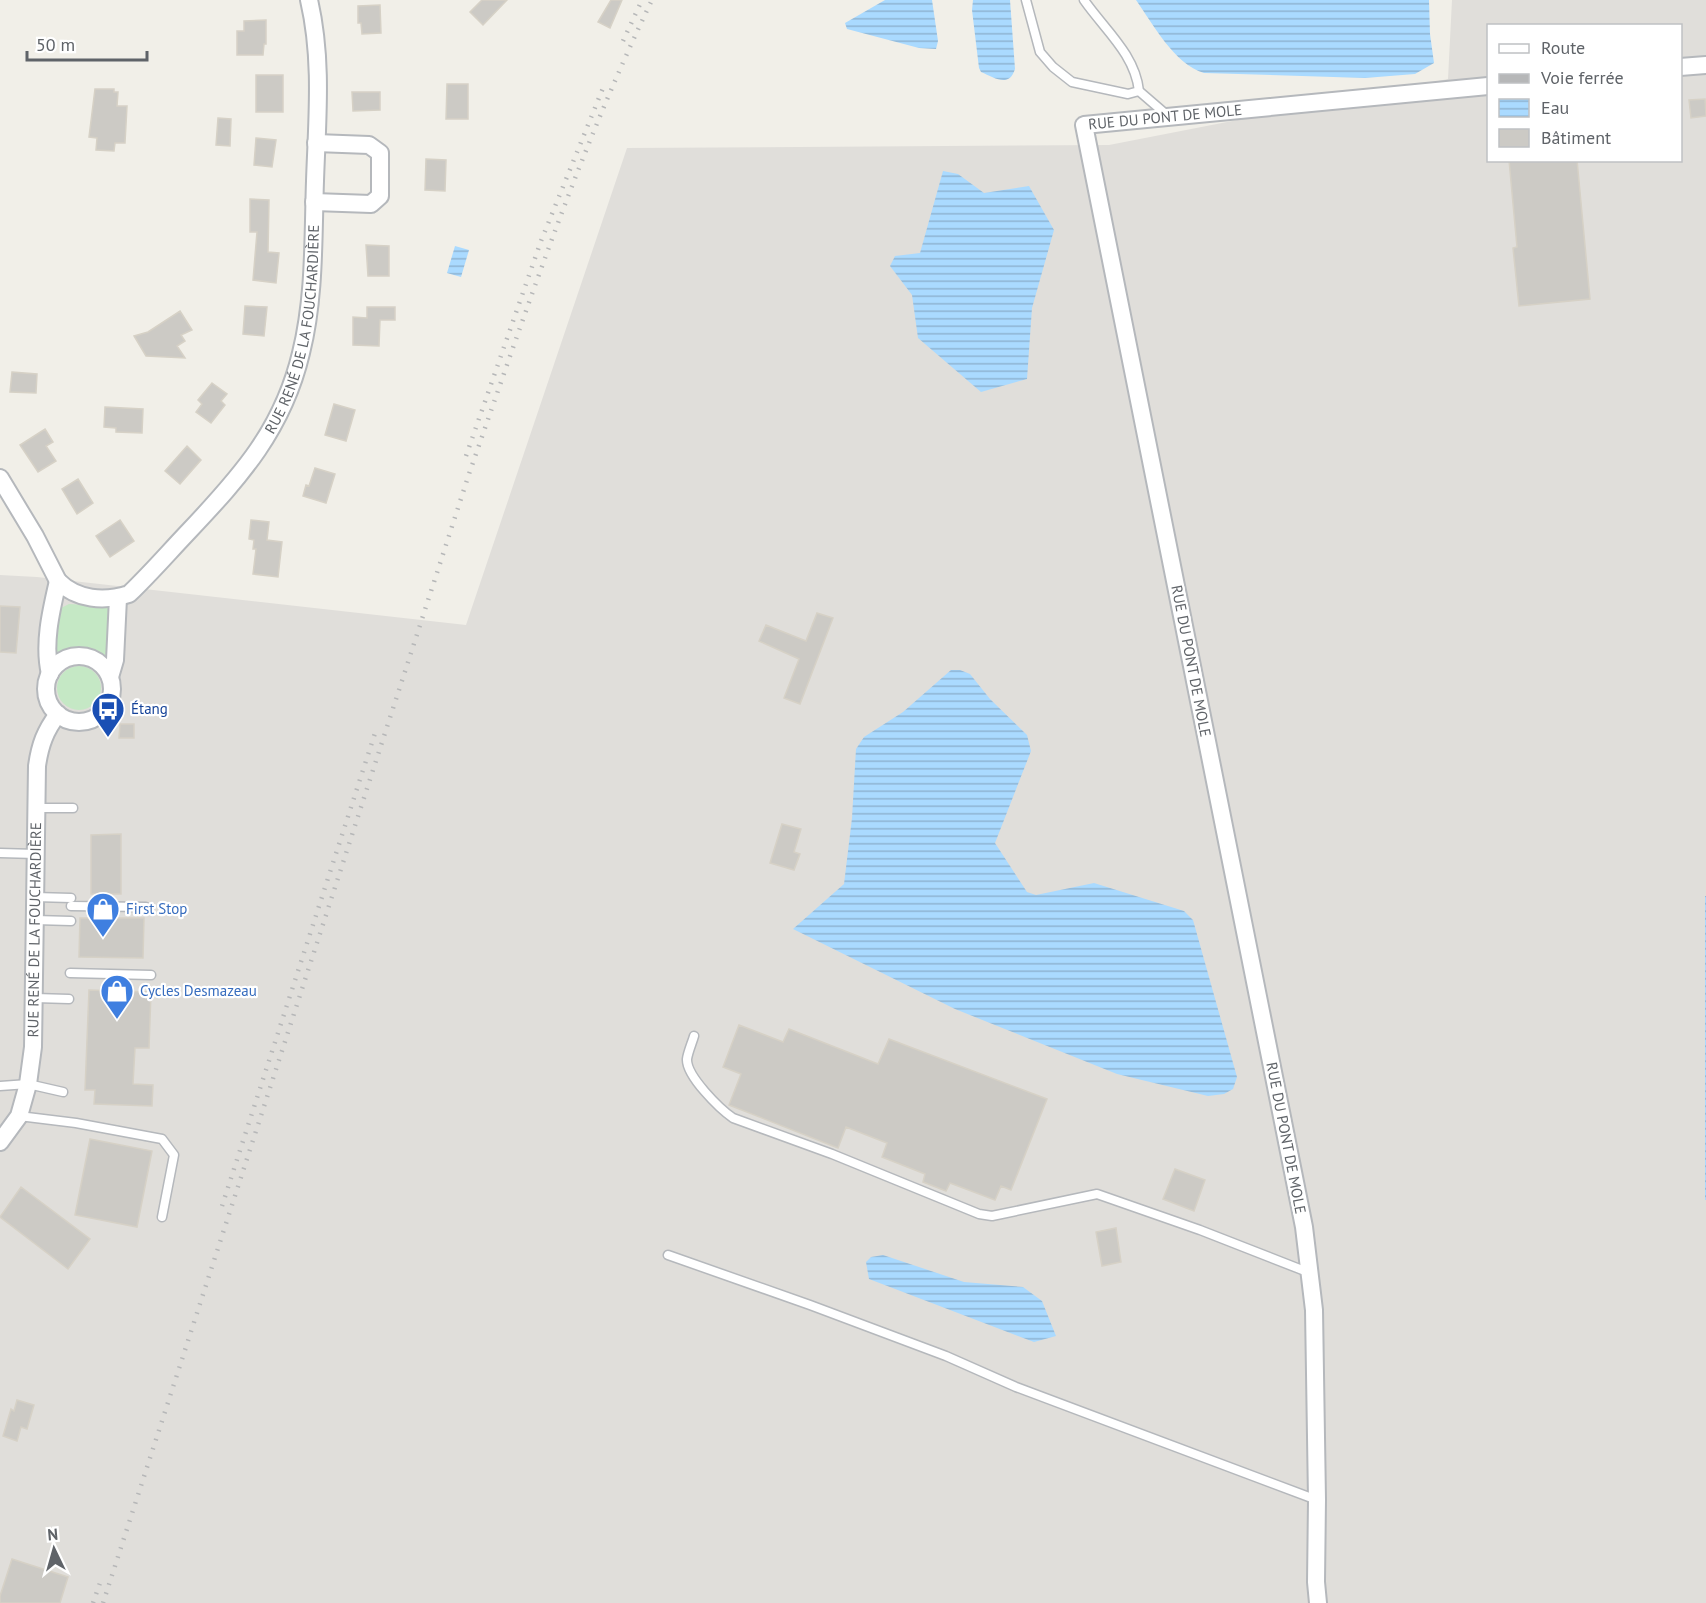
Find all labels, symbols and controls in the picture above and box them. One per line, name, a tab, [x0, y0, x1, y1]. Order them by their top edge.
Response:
scale bar	[27, 24, 147, 62]
legend	[1487, 24, 1682, 162]
text: 50 m	[36, 33, 75, 56]
text: Route	[1541, 36, 1585, 59]
text: Voie ferrée	[1540, 66, 1624, 89]
text: Eau	[1541, 96, 1569, 119]
street label: RUE DU PONT DE MOLE	[1087, 100, 1243, 134]
text: Bâtiment	[1541, 126, 1611, 149]
street label: RUE RENÉ DE LA FOUCHARDIÈRE	[260, 224, 323, 437]
street label: RUE DU PONT DE MOLE	[1167, 583, 1216, 738]
bus stop icon: Étang	[90, 691, 126, 738]
place label: Étang	[131, 699, 168, 718]
street label: RUE RENÉ DE LA FOUCHARDIÈRE	[23, 822, 45, 1038]
shop icon: First Stop	[85, 891, 121, 938]
place label: First Stop	[126, 899, 187, 918]
shop icon: Cycles Desmazeau	[99, 973, 135, 1020]
place label: Cycles Desmazeau	[140, 981, 257, 1000]
street label: RUE DU PONT DE MOLE	[1262, 1060, 1311, 1215]
north arrow	[24, 1519, 84, 1579]
text: N	[47, 1524, 59, 1544]

